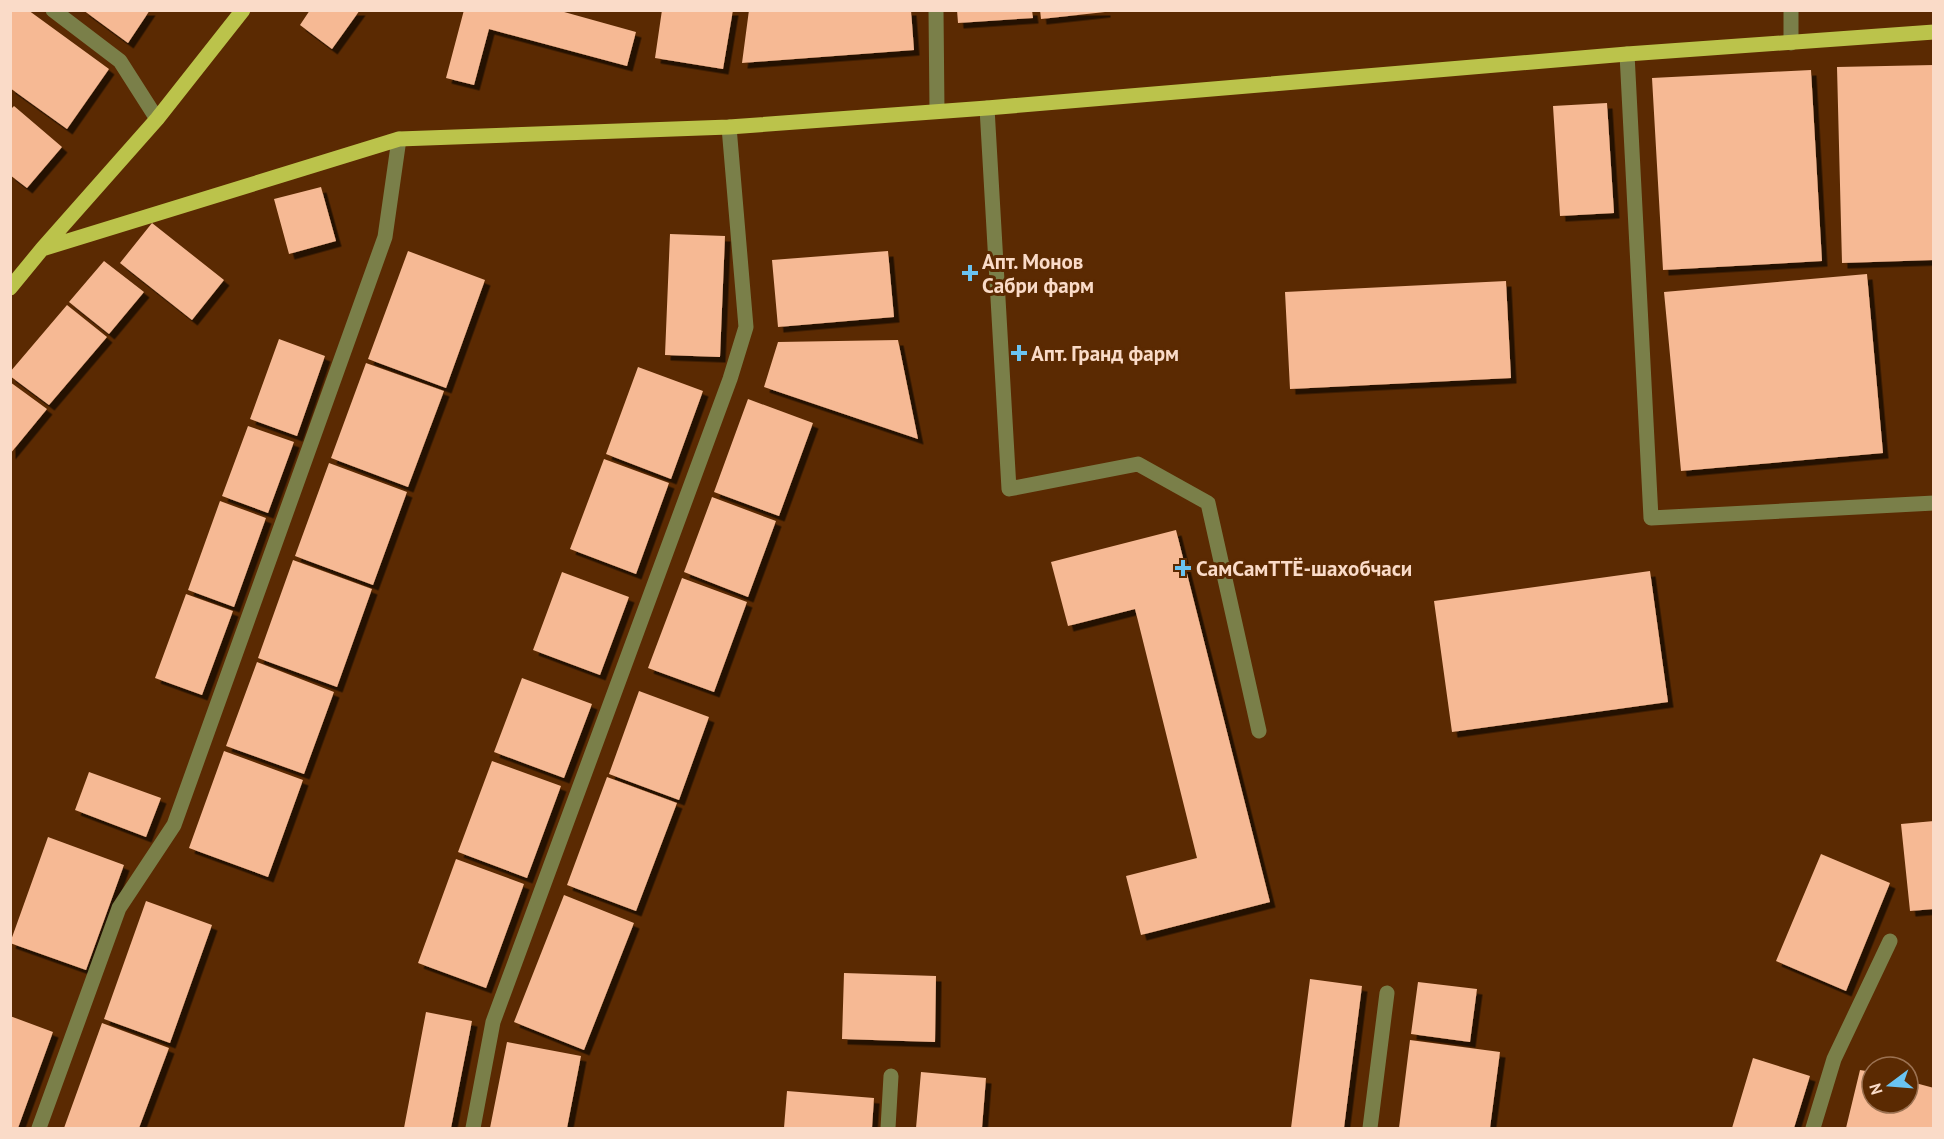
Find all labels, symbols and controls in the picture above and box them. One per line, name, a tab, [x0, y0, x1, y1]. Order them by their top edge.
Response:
place label: Апт. Монов Сабри фарм	[982, 248, 1094, 299]
marker: Апт. Монов Сабри фарм	[963, 266, 977, 280]
place label: Апт. Гранд фарм	[1031, 340, 1179, 367]
marker: Апт. Гранд фарм	[1012, 346, 1026, 360]
place label: СамСамТТЁ-шахобчаси	[1196, 555, 1412, 582]
marker: СамСамТТЁ-шахобчаси	[1174, 559, 1192, 577]
north arrow	[1860, 1055, 1920, 1115]
text: N	[1865, 1081, 1887, 1097]

